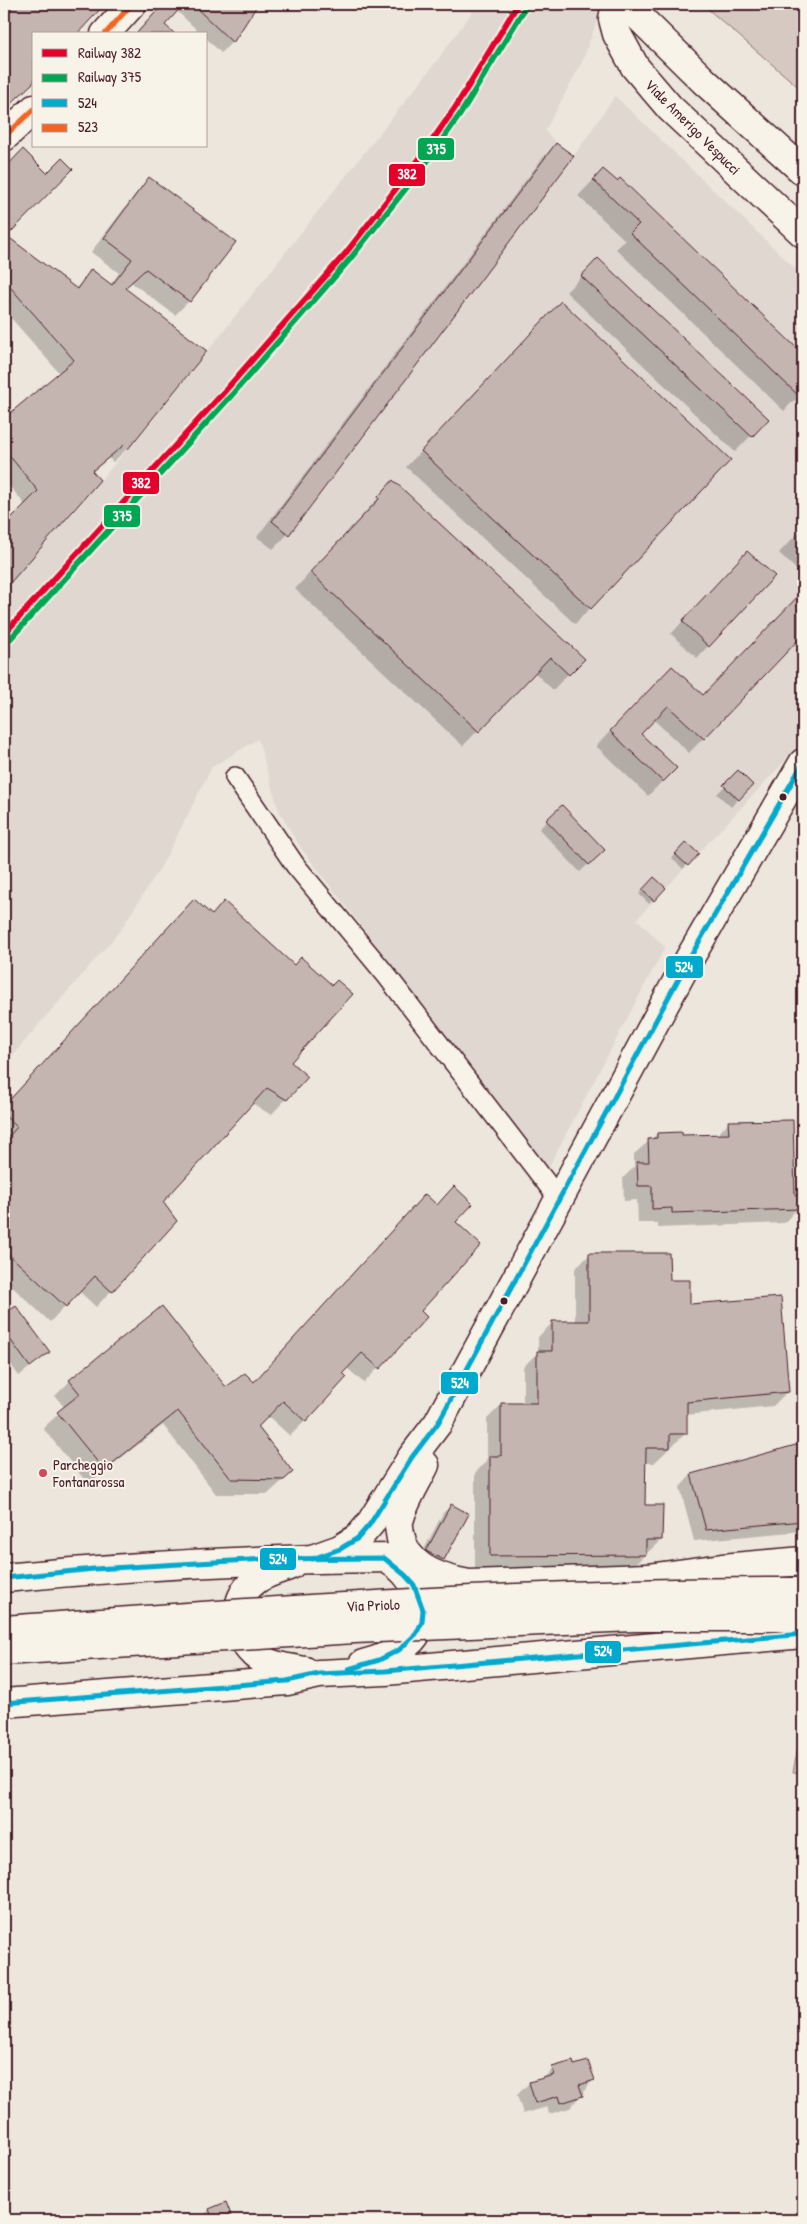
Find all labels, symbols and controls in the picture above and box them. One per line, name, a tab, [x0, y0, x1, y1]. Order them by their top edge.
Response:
legend	[32, 32, 208, 148]
text: Railway 382	[78, 42, 141, 63]
text: Railway 375	[78, 66, 142, 87]
street label: Viale Amerigo Vespucci	[641, 75, 745, 179]
text: 524	[78, 92, 97, 113]
text: 523	[78, 116, 98, 137]
line badge: 375	[417, 137, 455, 161]
text: 375	[426, 139, 446, 158]
line badge: 382	[388, 163, 426, 187]
text: 382	[398, 164, 417, 183]
line badge: 382	[122, 471, 160, 495]
text: 382	[132, 473, 151, 492]
line badge: 375	[103, 504, 141, 528]
text: 375	[112, 506, 132, 525]
unlabelled marker	[778, 792, 788, 802]
line badge: 524	[665, 955, 704, 979]
text: 524	[675, 957, 694, 976]
unlabelled marker	[499, 1296, 509, 1306]
line badge: 524	[440, 1371, 479, 1395]
text: 524	[451, 1373, 470, 1392]
place label: Parcheggio Fontanarossa	[52, 1454, 125, 1492]
marker: Parcheggio Fontanarossa	[37, 1467, 49, 1479]
line badge: 524	[259, 1547, 297, 1571]
text: 524	[269, 1549, 288, 1568]
street label: Via Priolo	[346, 1594, 400, 1616]
line badge: 524	[584, 1640, 622, 1664]
text: 524	[594, 1641, 613, 1660]

